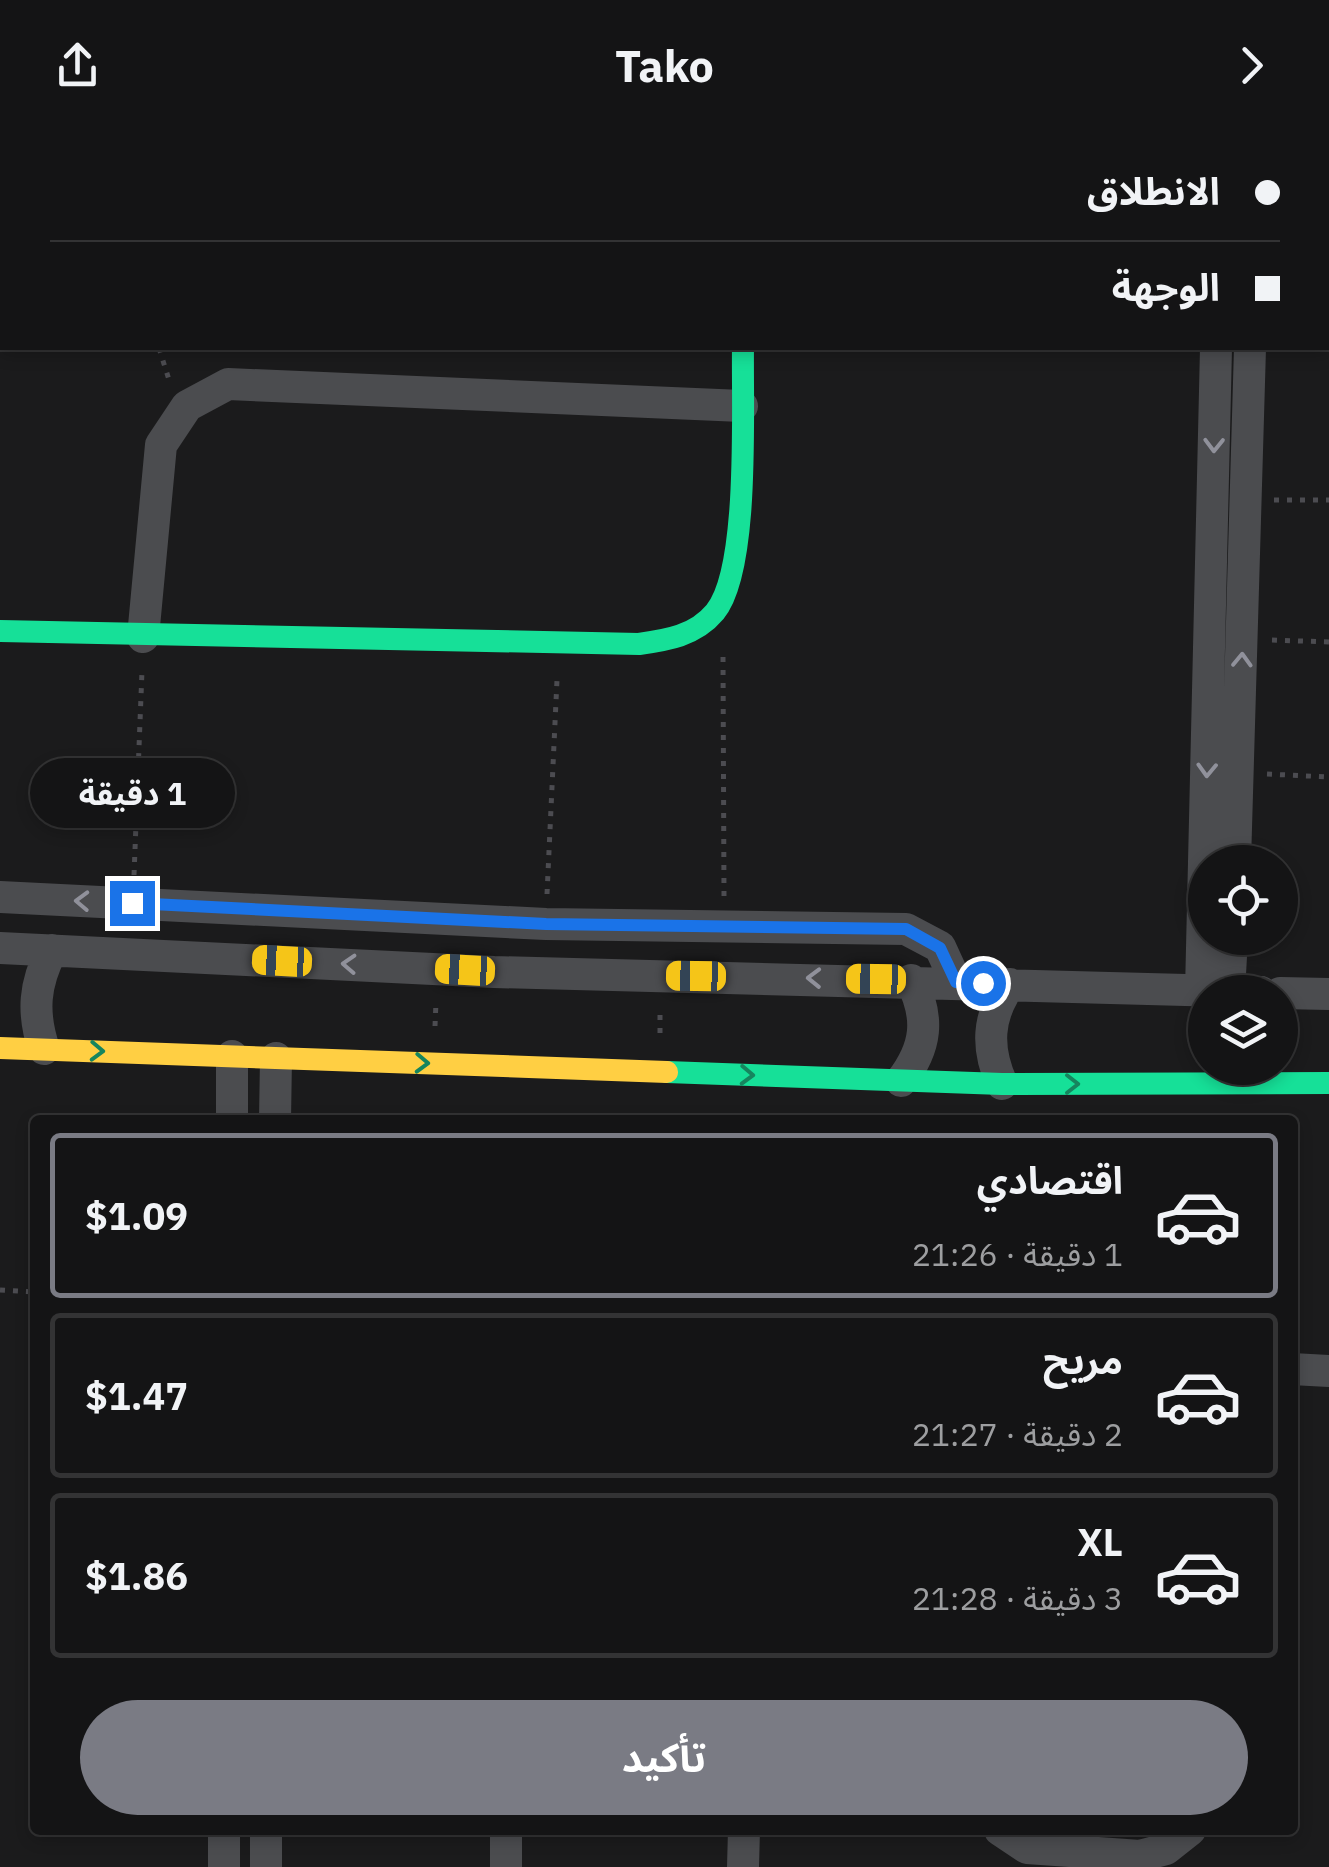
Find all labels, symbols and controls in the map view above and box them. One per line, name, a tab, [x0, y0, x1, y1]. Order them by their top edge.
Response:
text: Tako	[615, 36, 714, 94]
icon: share	[50, 38, 105, 93]
icon: forward	[1224, 38, 1279, 93]
text: الانطلاق	[1087, 166, 1220, 215]
text: الوجهة	[1112, 262, 1220, 311]
one-way arrow	[1203, 438, 1225, 453]
one-way arrow	[1231, 652, 1252, 668]
callout: 1 دقيقة	[29, 758, 234, 828]
one-way arrow	[1196, 762, 1217, 778]
text: 1 دقيقة	[79, 772, 186, 814]
map controls	[1188, 845, 1298, 1085]
button: locate	[1188, 845, 1298, 955]
route end	[110, 881, 155, 926]
one-way arrow	[73, 890, 89, 911]
car	[251, 944, 313, 978]
car	[434, 953, 496, 987]
one-way arrow	[340, 954, 356, 975]
car	[666, 960, 726, 992]
route start	[961, 961, 1006, 1006]
car	[846, 963, 906, 995]
one-way arrow	[805, 968, 821, 989]
button: layers	[1188, 975, 1298, 1085]
one-way arrow	[90, 1041, 106, 1062]
one-way arrow	[415, 1052, 431, 1073]
one-way arrow	[739, 1064, 755, 1085]
one-way arrow	[1064, 1073, 1080, 1095]
text: اقتصادي	[977, 1155, 1123, 1204]
icon: car	[1153, 1171, 1243, 1261]
text: $1.09	[85, 1191, 188, 1240]
text: 1 دقيقة · 21:26	[912, 1233, 1123, 1275]
text: مريح	[1043, 1335, 1123, 1384]
icon: car	[1153, 1351, 1243, 1441]
text: $1.47	[85, 1371, 188, 1420]
text: 2 دقيقة · 21:27	[912, 1413, 1123, 1455]
text: XL	[1077, 1517, 1123, 1566]
icon: car	[1153, 1531, 1243, 1621]
text: $1.86	[85, 1551, 188, 1600]
text: 3 دقيقة · 21:28	[912, 1577, 1123, 1619]
button: تأكيد	[80, 1700, 1248, 1815]

